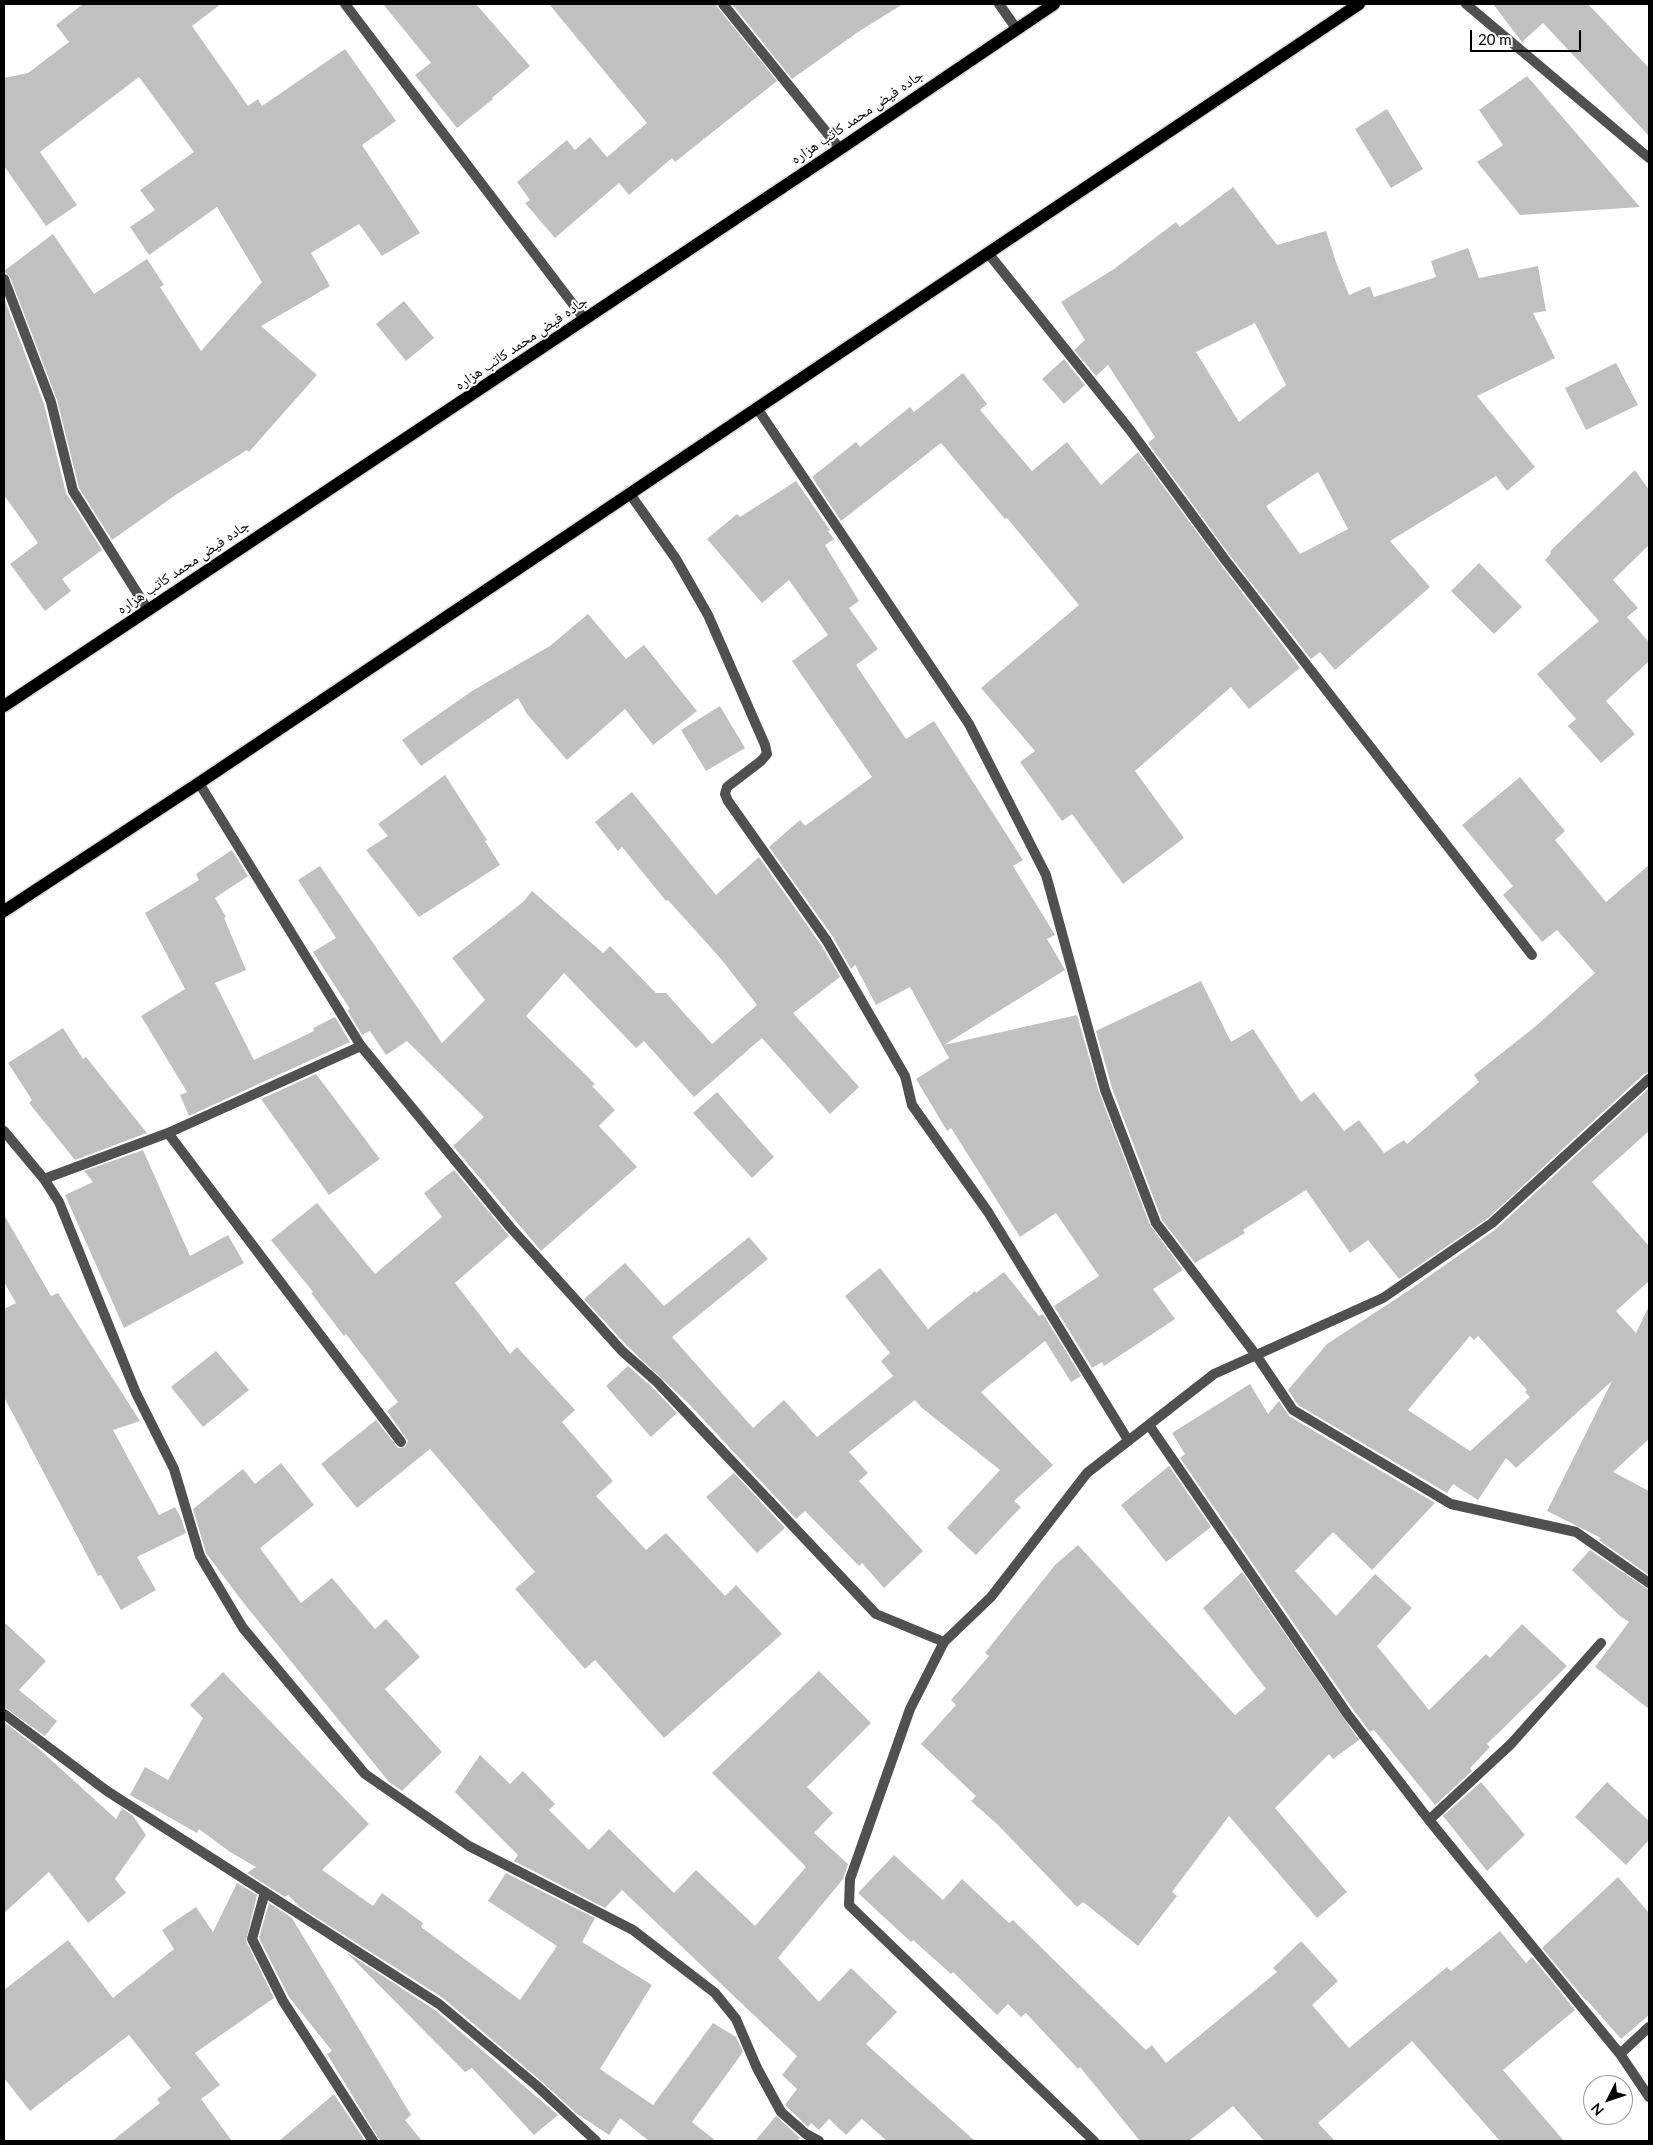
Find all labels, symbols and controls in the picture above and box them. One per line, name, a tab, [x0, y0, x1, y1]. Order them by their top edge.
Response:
scale bar	[1473, 20, 1584, 52]
text: 20 m	[1478, 30, 1512, 48]
street label: جاده فیض محمد کاتب هزاره	[787, 66, 927, 168]
street label: جاده فیض محمد کاتب هزاره	[451, 292, 591, 394]
street label: جاده فیض محمد کاتب هزاره	[113, 516, 253, 618]
north arrow	[1583, 2075, 1633, 2125]
text: N	[1587, 2100, 1607, 2119]

